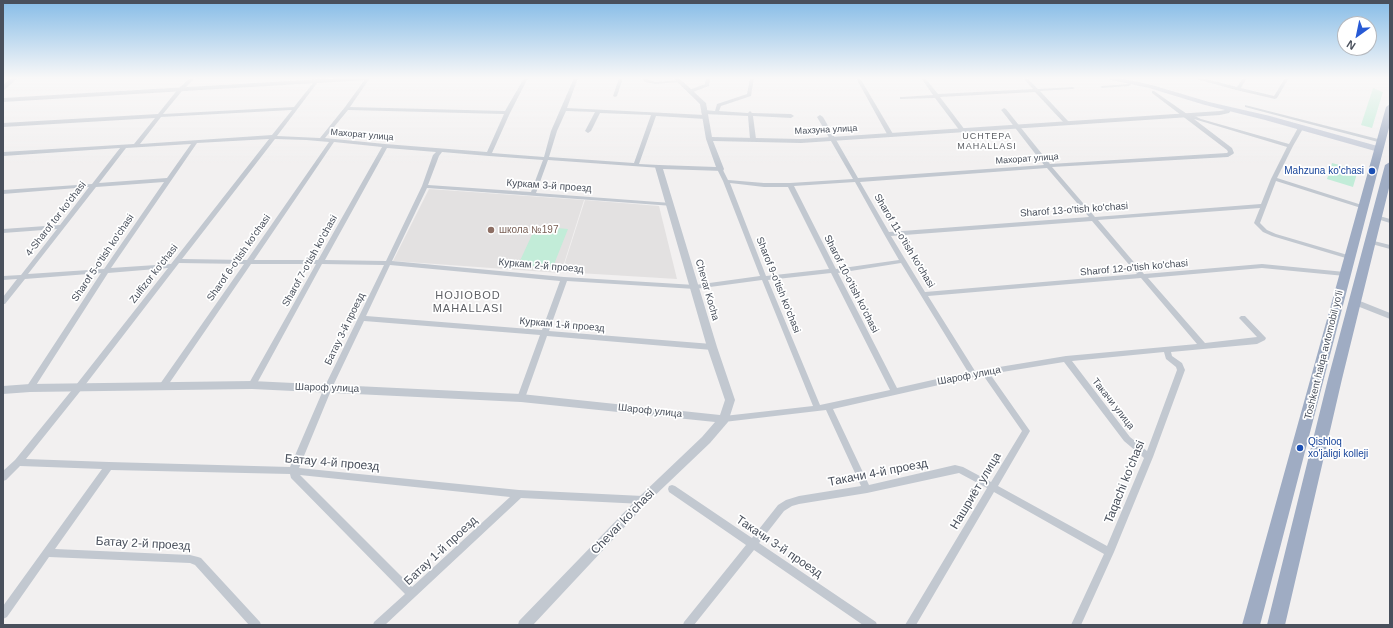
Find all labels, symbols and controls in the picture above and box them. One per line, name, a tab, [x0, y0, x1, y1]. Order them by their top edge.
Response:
north arrow	[1337, 16, 1377, 56]
text: N	[1344, 38, 1358, 52]
street label: Махзуна улица	[794, 123, 858, 137]
street label: Махорат улица	[330, 127, 394, 143]
district label: UCHTEPA MAHALLASI	[957, 132, 1017, 153]
street label: Махорат улица	[995, 151, 1059, 167]
place label: Mahzuna ko'chasi	[1284, 165, 1364, 177]
marker: Mahzuna ko'chasi	[1367, 166, 1377, 176]
street label: Куркам 3-й проезд	[506, 177, 592, 195]
street label: 4-Sharof tor ko'chasi	[23, 179, 89, 259]
street label: Sharof 11-o'tish ko'chasi	[871, 192, 937, 290]
street label: Sharof 13-o'tish ko'chasi	[1020, 200, 1128, 220]
street label: Sharof 5-o'tish ko'chasi	[69, 212, 137, 304]
street label: Sharof 6-o'tish ko'chasi	[205, 212, 273, 304]
street label: Sharof 7-o'tish ko'chasi	[280, 213, 340, 309]
place label: школа №197	[499, 224, 558, 236]
marker: школа №197	[486, 225, 496, 235]
street label: Sharof 10-o'tish ko'chasi	[821, 233, 881, 335]
street label: Sharof 9-o'tish ko'chasi	[753, 235, 803, 335]
street label: Zulfizor ko'chasi	[127, 242, 181, 306]
street label: Куркам 2-й проезд	[498, 256, 584, 276]
street label: Sharof 12-o'tish ko'chasi	[1080, 257, 1188, 279]
street label: Chevar Kocha	[692, 258, 722, 322]
district label: HOJIOBOD MAHALLASI	[433, 289, 503, 315]
street label: Toshkent halqa avtomobil yo'li	[1302, 289, 1346, 421]
street label: Батау 3-й проезд	[322, 291, 368, 367]
street label: Куркам 1-й проезд	[519, 315, 605, 335]
street label: Шароф улица	[936, 364, 1002, 388]
street label: Такачи улица	[1089, 376, 1137, 432]
street label: Шароф улица	[295, 381, 359, 395]
street label: Шароф улица	[617, 402, 683, 420]
place label: Qishloq xo'jaligi kolleji	[1308, 436, 1368, 460]
street label: Taqachi koʻchasi	[1102, 438, 1148, 526]
marker: Qishloq xo'jaligi kolleji	[1295, 443, 1305, 453]
street label: Нашриёт улица	[947, 450, 1005, 532]
street label: Батау 4-й проезд	[284, 452, 380, 474]
street label: Такачи 4-й проезд	[827, 456, 929, 490]
street label: Chevar ko'chasi	[588, 486, 658, 558]
street label: Батау 1-й проезд	[401, 513, 481, 589]
street label: Такачи 3-й проезд	[733, 513, 825, 581]
street label: Батау 2-й проезд	[95, 534, 191, 554]

